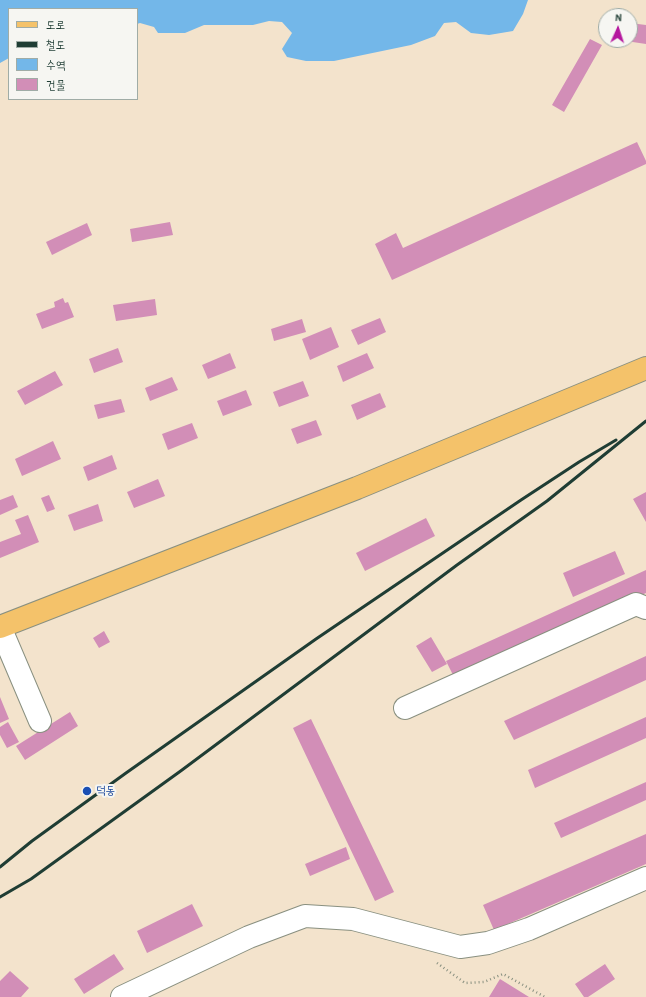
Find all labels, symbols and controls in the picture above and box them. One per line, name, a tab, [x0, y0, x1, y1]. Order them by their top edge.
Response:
legend	[8, 8, 138, 100]
north arrow	[598, 8, 638, 48]
text: N	[615, 10, 622, 24]
text: 도로	[46, 16, 65, 33]
text: 철도	[46, 36, 65, 53]
text: 수역	[46, 56, 65, 73]
text: 건물	[46, 76, 65, 93]
place label: 덕동	[96, 784, 115, 798]
marker: 덕동	[81, 785, 93, 797]

